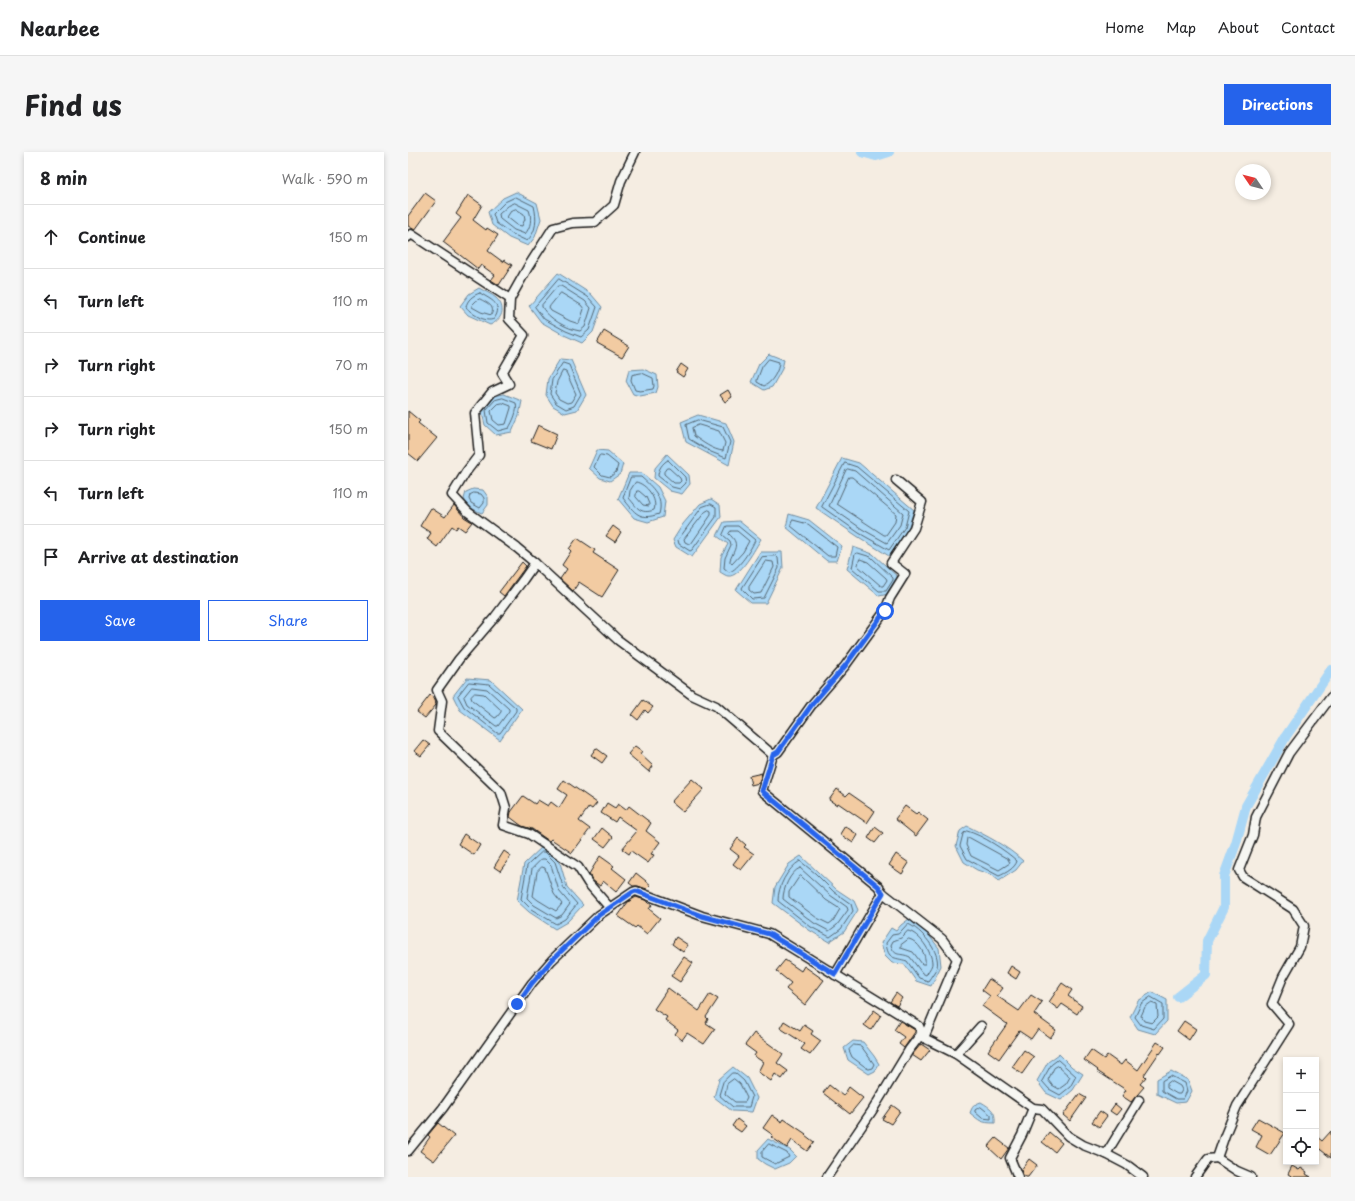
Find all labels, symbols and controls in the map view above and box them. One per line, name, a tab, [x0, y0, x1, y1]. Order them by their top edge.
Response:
text: Nearbee	[20, 14, 100, 42]
text: Home	[1105, 17, 1144, 38]
text: Map	[1166, 17, 1196, 38]
text: About	[1218, 17, 1259, 38]
text: Contact	[1281, 17, 1335, 38]
text: Find us	[24, 83, 122, 126]
button: Directions	[1224, 84, 1331, 125]
north arrow	[1235, 164, 1271, 200]
text: 8 min	[40, 165, 88, 191]
text: Walk · 590 m	[282, 169, 368, 188]
text: Continue	[78, 225, 146, 248]
icon: ahead	[40, 226, 62, 248]
text: 150 m	[329, 227, 368, 246]
text: Turn left	[78, 289, 144, 312]
icon: left	[40, 290, 62, 312]
text: 110 m	[333, 291, 368, 310]
text: Turn right	[78, 353, 155, 376]
icon: right	[40, 354, 62, 376]
text: 70 m	[335, 355, 368, 374]
text: Turn right	[78, 417, 155, 440]
icon: right	[40, 418, 62, 440]
text: 150 m	[329, 419, 368, 438]
text: Turn left	[78, 481, 144, 504]
icon: left	[40, 482, 62, 504]
text: 110 m	[333, 483, 368, 502]
text: Arrive at destination	[78, 545, 239, 568]
icon: arrive	[40, 546, 62, 568]
button: Save	[40, 600, 200, 641]
button: Share	[208, 600, 368, 641]
route start	[876, 602, 894, 620]
route end	[508, 995, 526, 1013]
map controls	[1283, 1057, 1319, 1165]
button: +	[1283, 1057, 1319, 1093]
button: −	[1283, 1093, 1319, 1129]
button: locate	[1283, 1129, 1319, 1165]

